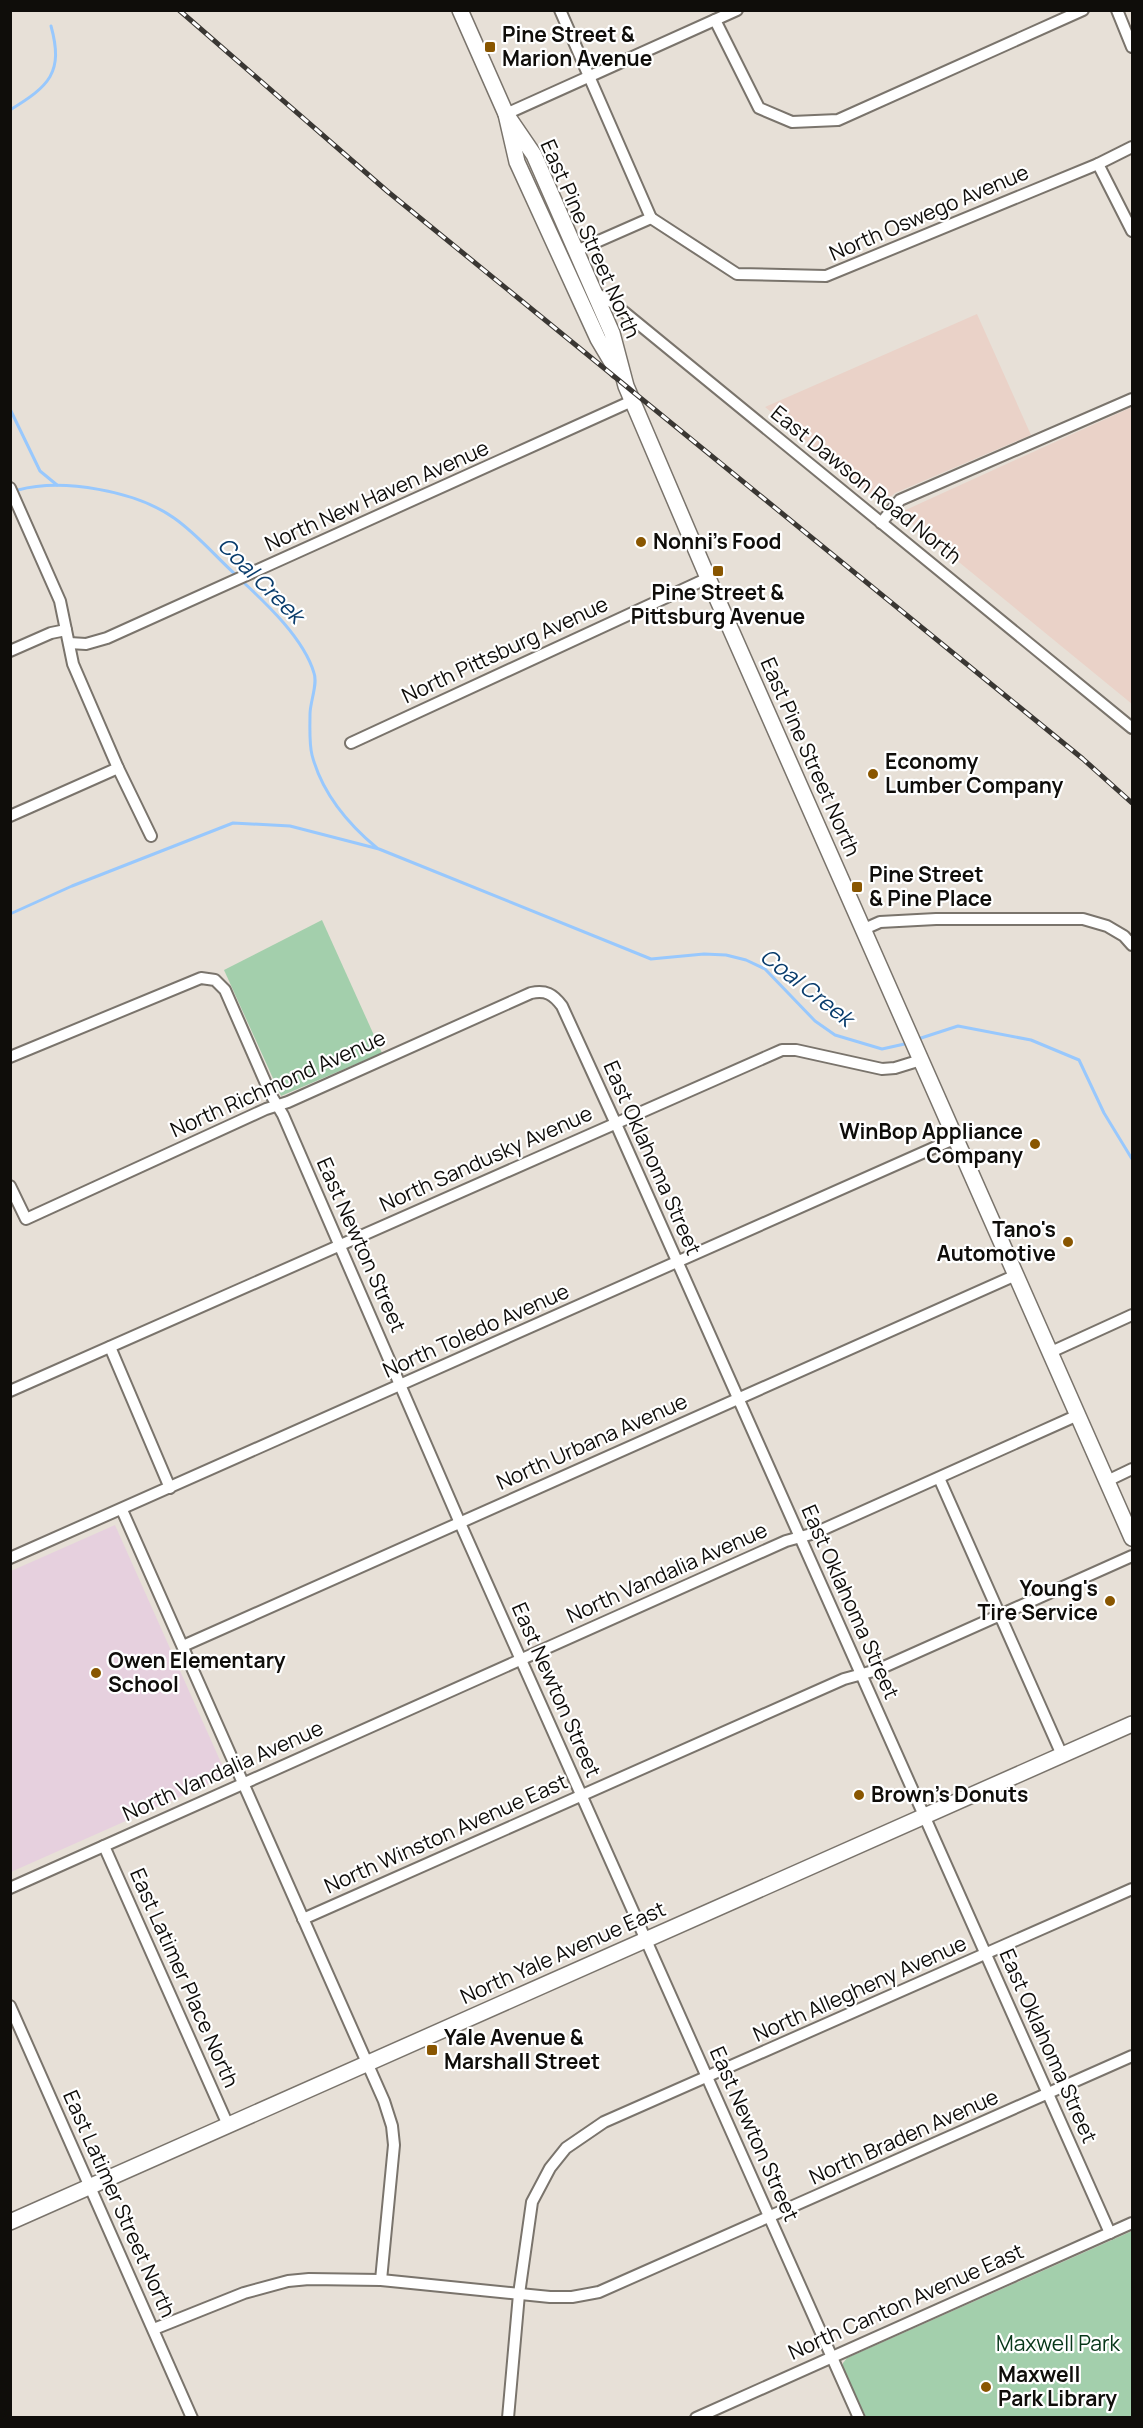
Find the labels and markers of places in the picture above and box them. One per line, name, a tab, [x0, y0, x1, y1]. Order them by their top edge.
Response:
place label: Pine Street & Marion Avenue	[502, 20, 652, 72]
marker: Pine Street & Marion Avenue	[483, 40, 497, 54]
place label: Nonni's Food	[653, 527, 782, 555]
marker: Nonni's Food	[634, 535, 648, 549]
marker: Pine Street & Pittsburg Avenue	[711, 564, 725, 578]
place label: Pine Street & Pittsburg Avenue	[631, 578, 805, 630]
place label: Economy Lumber Company	[885, 747, 1063, 799]
marker: Economy Lumber Company	[866, 767, 880, 781]
place label: Pine Street & Pine Place	[869, 860, 992, 912]
marker: Pine Street & Pine Place	[850, 880, 864, 894]
place label: WinBop Appliance Company	[839, 1117, 1023, 1169]
marker: WinBop Appliance Company	[1028, 1137, 1042, 1151]
place label: Tano's Automotive	[937, 1215, 1056, 1267]
marker: Tano's Automotive	[1061, 1235, 1075, 1249]
place label: Young's Tire Service	[978, 1574, 1098, 1626]
marker: Young's Tire Service	[1103, 1594, 1117, 1608]
place label: Owen Elementary School	[108, 1646, 286, 1698]
marker: Owen Elementary School	[89, 1666, 103, 1680]
place label: Brown's Donuts	[871, 1780, 1028, 1808]
marker: Brown's Donuts	[852, 1788, 866, 1802]
place label: Yale Avenue & Marshall Street	[444, 2023, 600, 2075]
marker: Yale Avenue & Marshall Street	[425, 2043, 439, 2057]
place label: Maxwell Park Library	[998, 2360, 1117, 2412]
marker: Maxwell Park Library	[979, 2380, 993, 2394]

